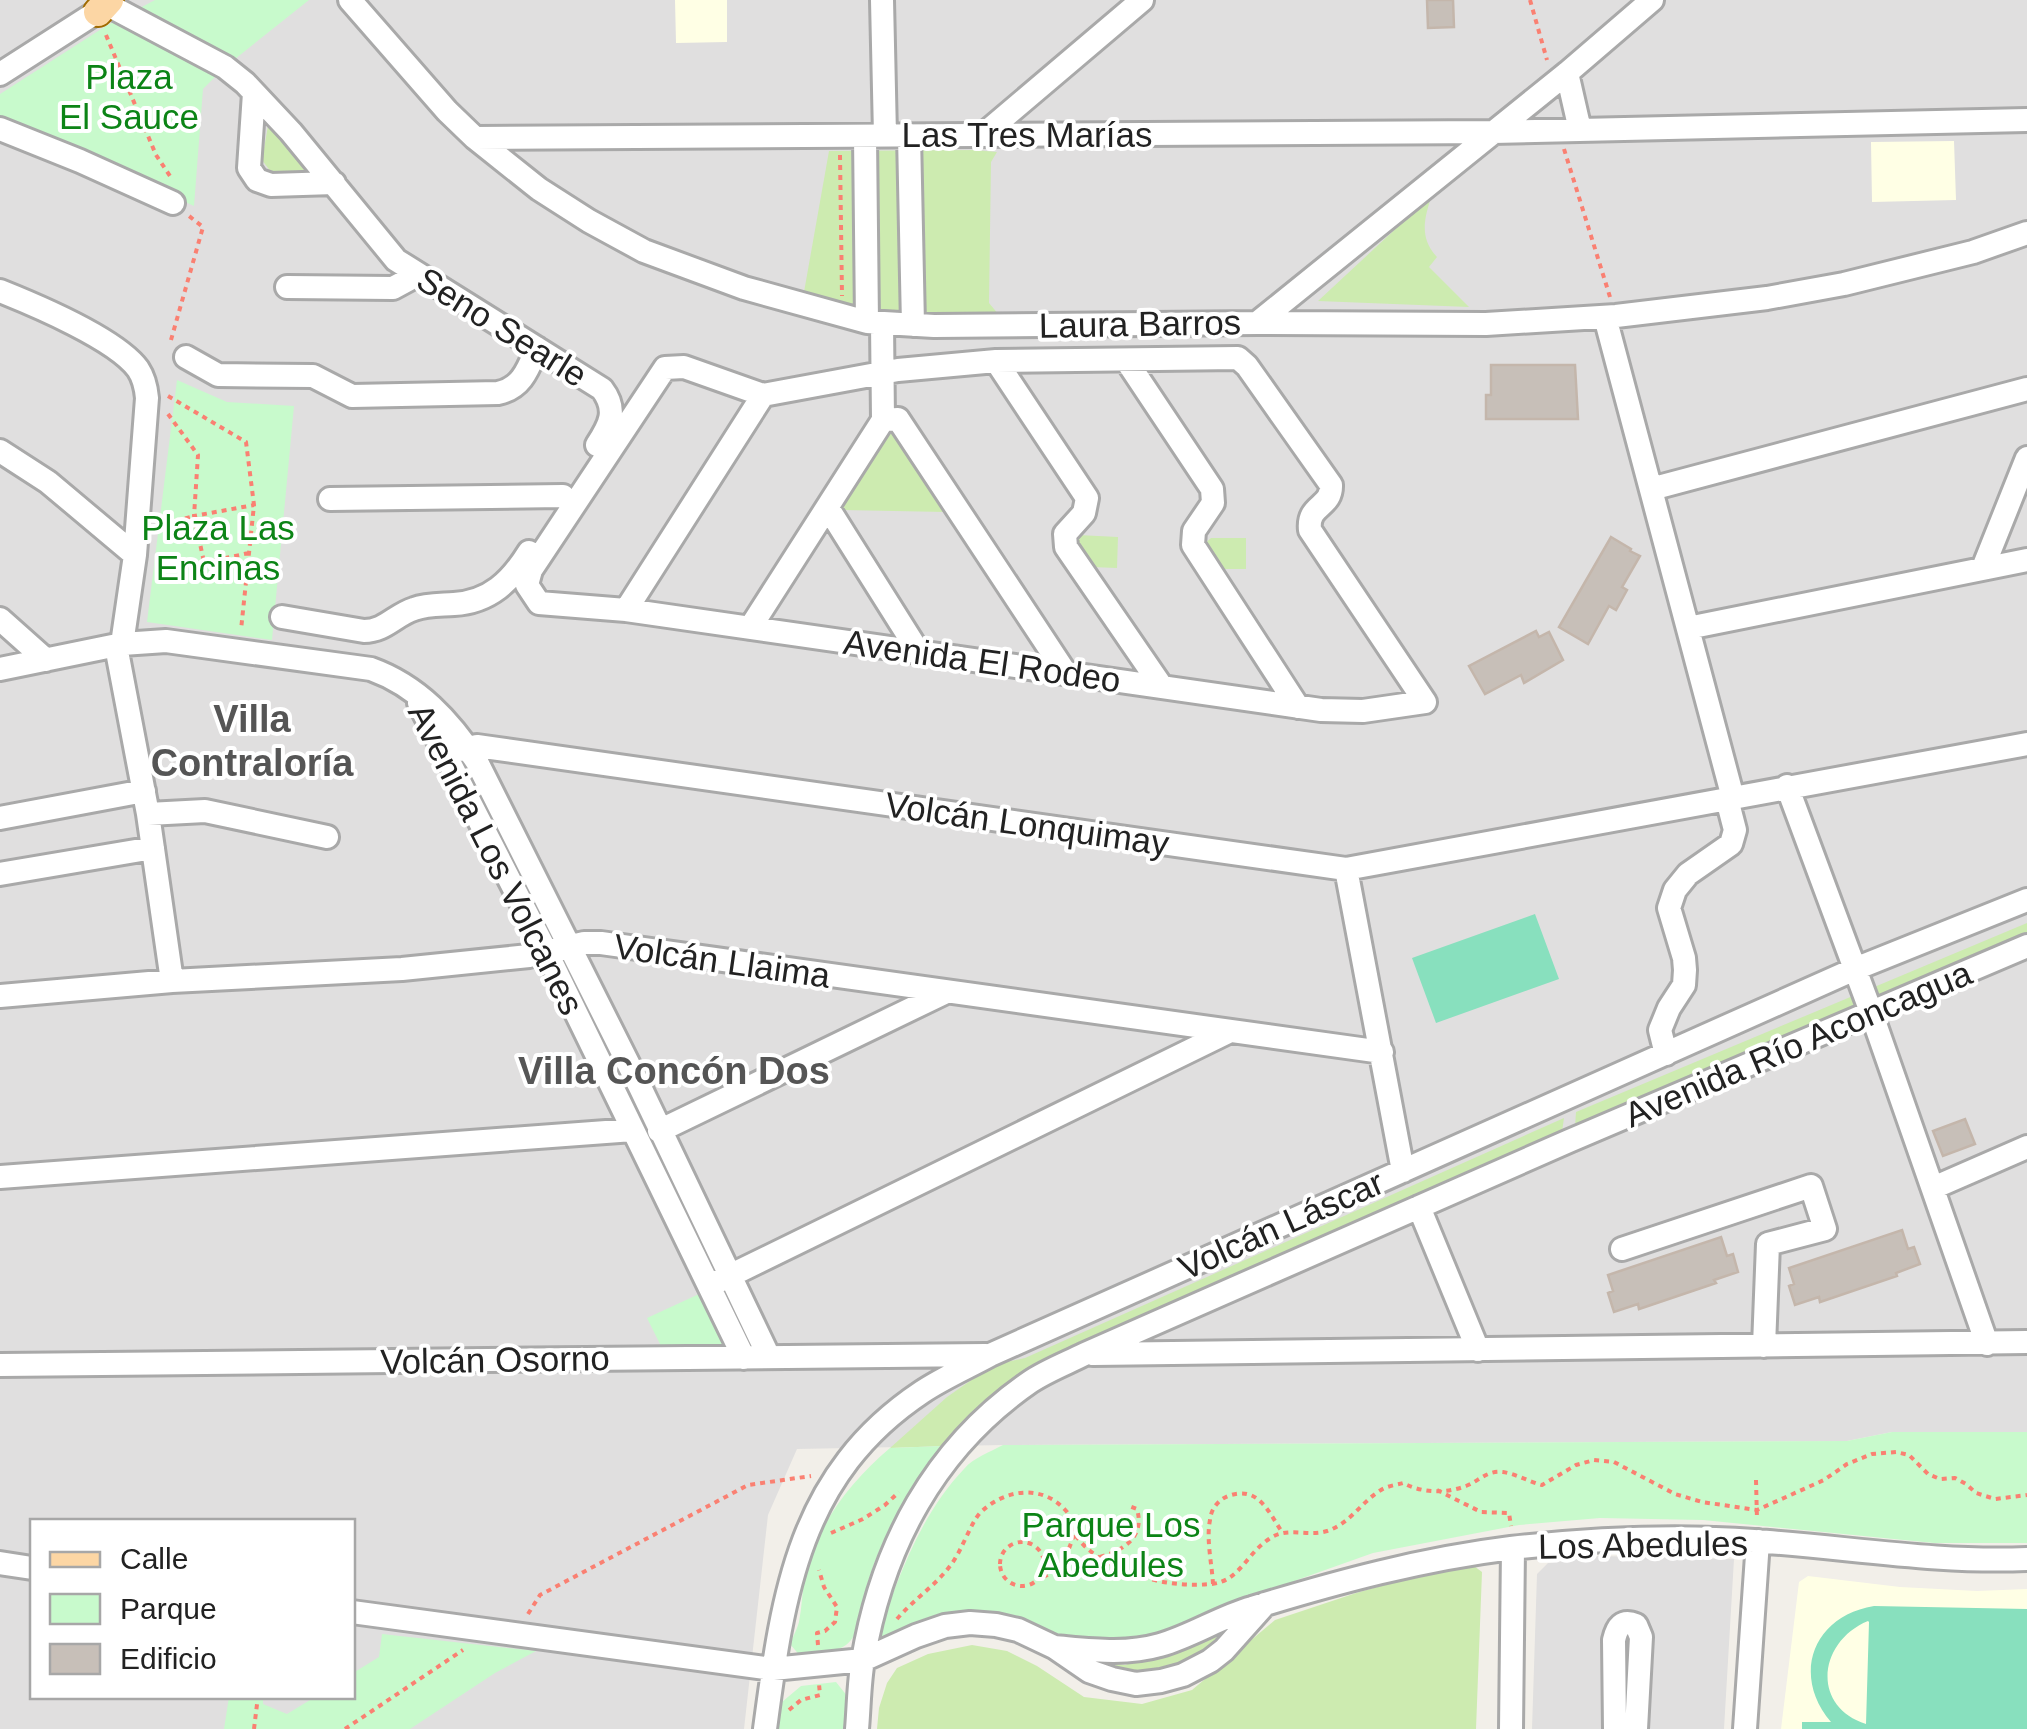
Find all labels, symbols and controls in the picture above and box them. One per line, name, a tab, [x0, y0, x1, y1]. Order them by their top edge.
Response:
park label: Plaza El Sauce	[59, 57, 199, 136]
street label: Las Tres Marías	[902, 115, 1152, 154]
street label: Seno Searle	[410, 259, 594, 394]
street label: Laura Barros	[1039, 302, 1241, 345]
park label: Plaza Las Encinas	[141, 508, 295, 587]
street label: Avenida El Rodeo	[841, 622, 1123, 699]
street label: Avenida Los Volcanes	[401, 697, 592, 1021]
district label: Villa Contraloría	[151, 698, 354, 784]
street label: Volcán Lonquimay	[883, 784, 1172, 863]
street label: Volcán Llaima	[611, 926, 833, 995]
street label: Avenida Río Aconcagua	[1619, 953, 1978, 1134]
district label: Villa Concón Dos	[518, 1050, 830, 1092]
street label: Volcán Láscar	[1172, 1162, 1389, 1287]
street label: Volcán Osorno	[380, 1338, 610, 1381]
park label: Parque Los Abedules	[1021, 1505, 1201, 1584]
legend	[30, 1519, 355, 1699]
street label: Los Abedules	[1538, 1523, 1748, 1566]
text: Calle	[120, 1542, 188, 1575]
text: Parque	[120, 1592, 217, 1625]
text: Edificio	[120, 1642, 217, 1675]

